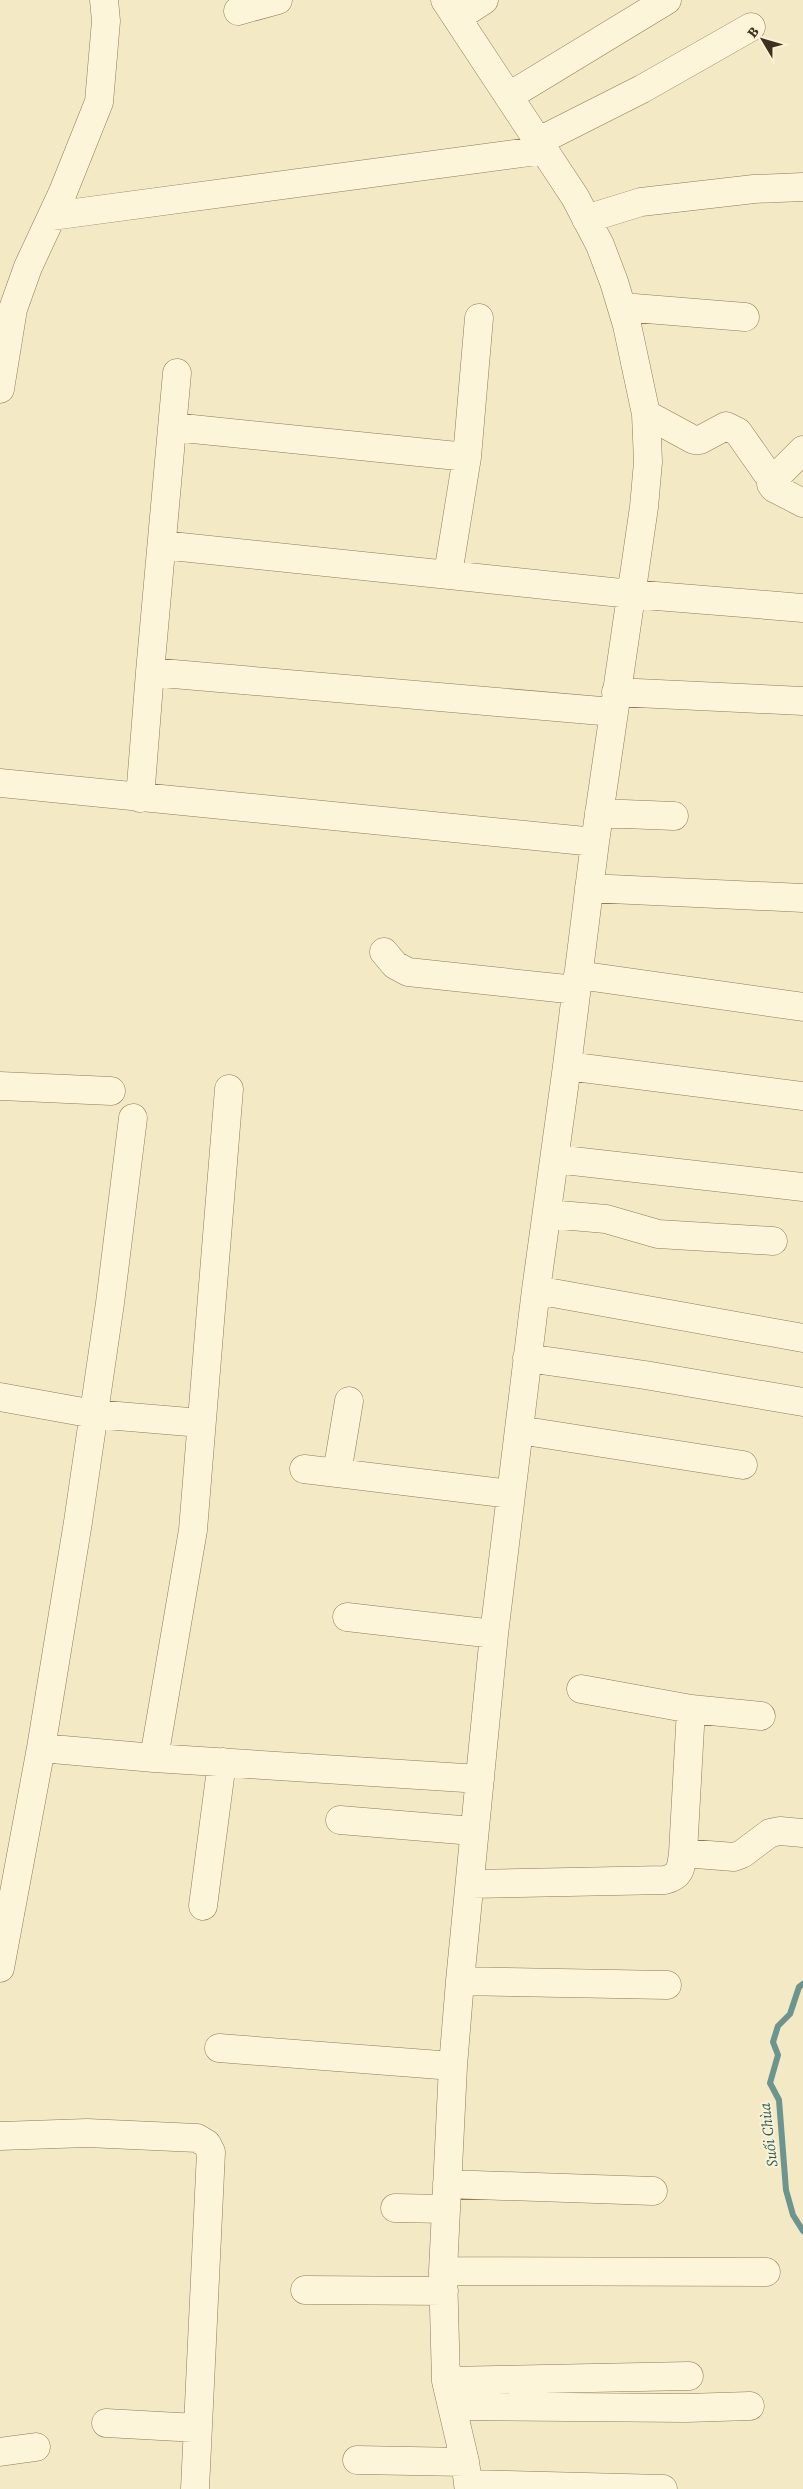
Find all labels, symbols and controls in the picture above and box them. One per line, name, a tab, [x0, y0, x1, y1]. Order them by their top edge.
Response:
north arrow	[738, 15, 788, 65]
text: B	[742, 22, 763, 42]
water label: Suối Chùa	[754, 2102, 782, 2168]

